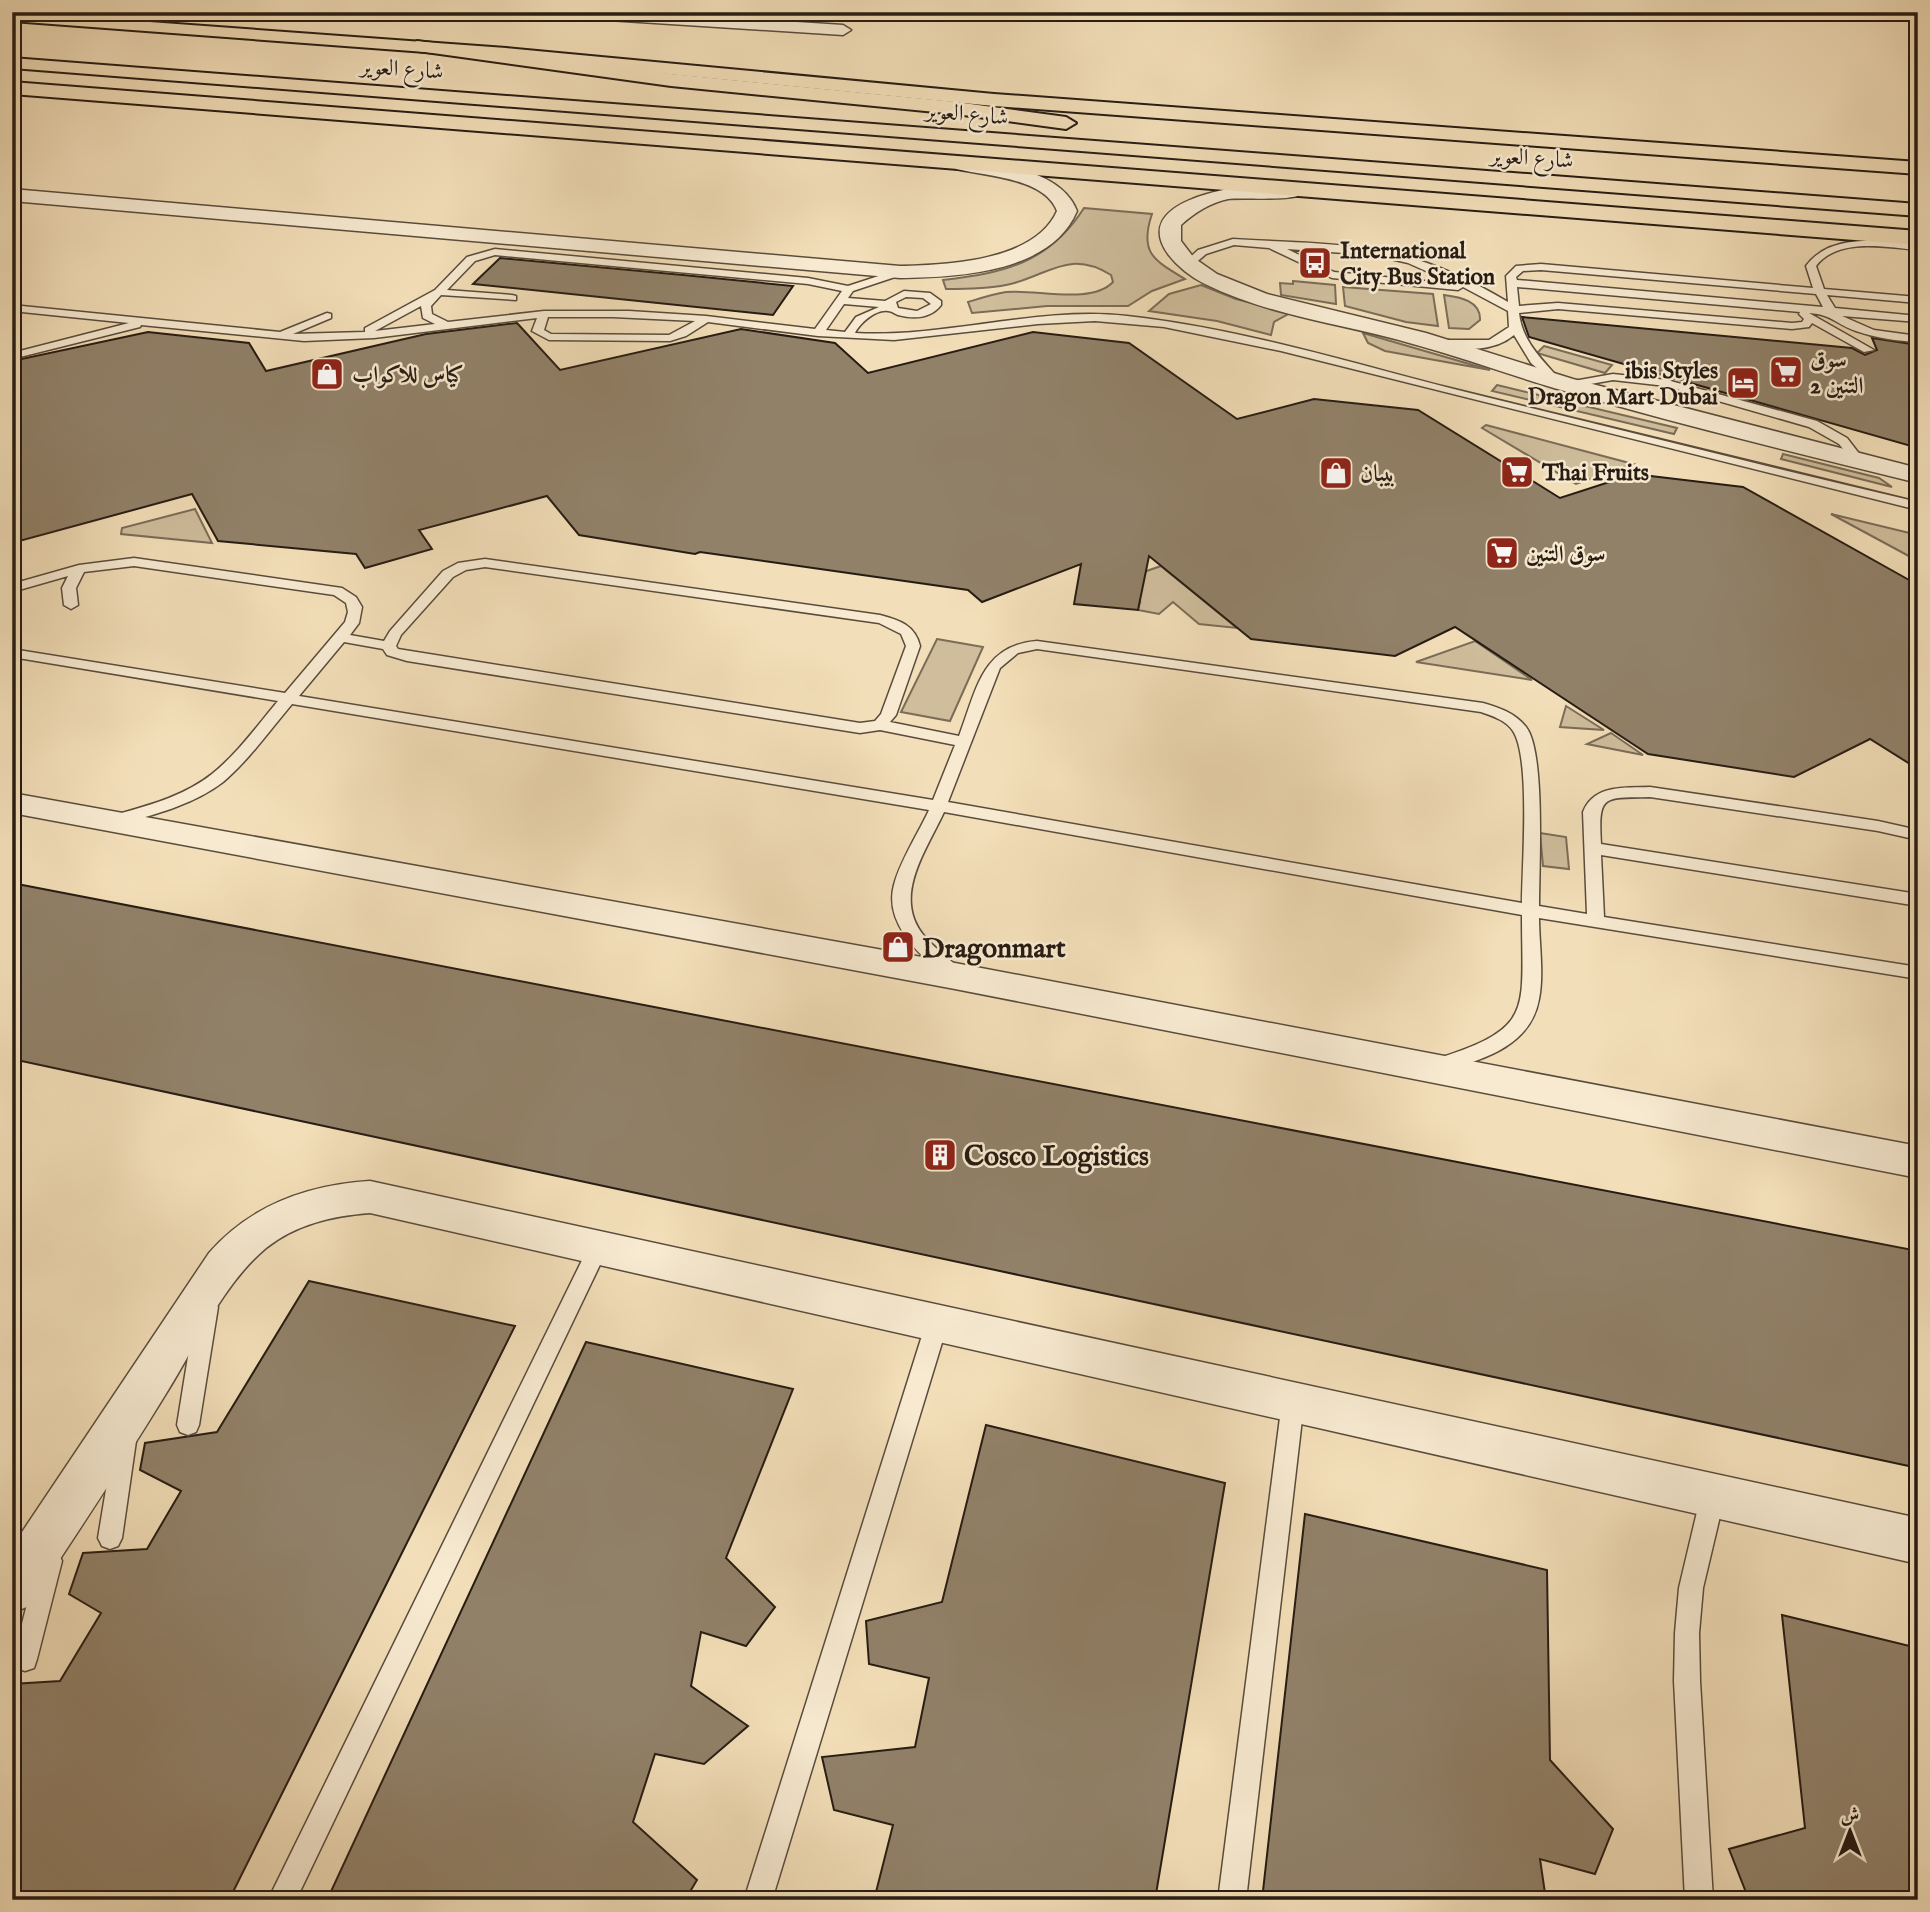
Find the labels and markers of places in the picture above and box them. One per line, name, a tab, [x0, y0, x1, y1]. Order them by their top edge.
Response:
place label: International City Bus Station	[1340, 237, 1496, 292]
bus stop icon: International City Bus Station	[1296, 244, 1334, 282]
place label: سوق التنين 2	[1810, 346, 1864, 401]
supermarket icon: سوق التنين 2	[1767, 353, 1805, 391]
shop icon: كياس للاكواب	[308, 355, 346, 393]
place label: ibis Styles Dragon Mart Dubai	[1527, 357, 1718, 412]
place label: كياس للاكواب	[352, 361, 464, 390]
hotel icon: ibis Styles Dragon Mart Dubai	[1724, 364, 1762, 402]
supermarket icon: Thai Fruits	[1498, 453, 1536, 491]
shop icon: بيبان	[1317, 454, 1355, 492]
place label: Thai Fruits	[1541, 459, 1649, 488]
place label: بيبان	[1360, 460, 1395, 489]
supermarket icon: سوق التنين	[1483, 534, 1521, 572]
place label: سوق التنين	[1526, 540, 1606, 569]
shop icon: Dragonmart	[879, 928, 917, 966]
place label: Dragonmart	[922, 932, 1066, 967]
building icon: Cosco Logistics	[921, 1136, 959, 1174]
place label: Cosco Logistics	[964, 1140, 1149, 1175]

